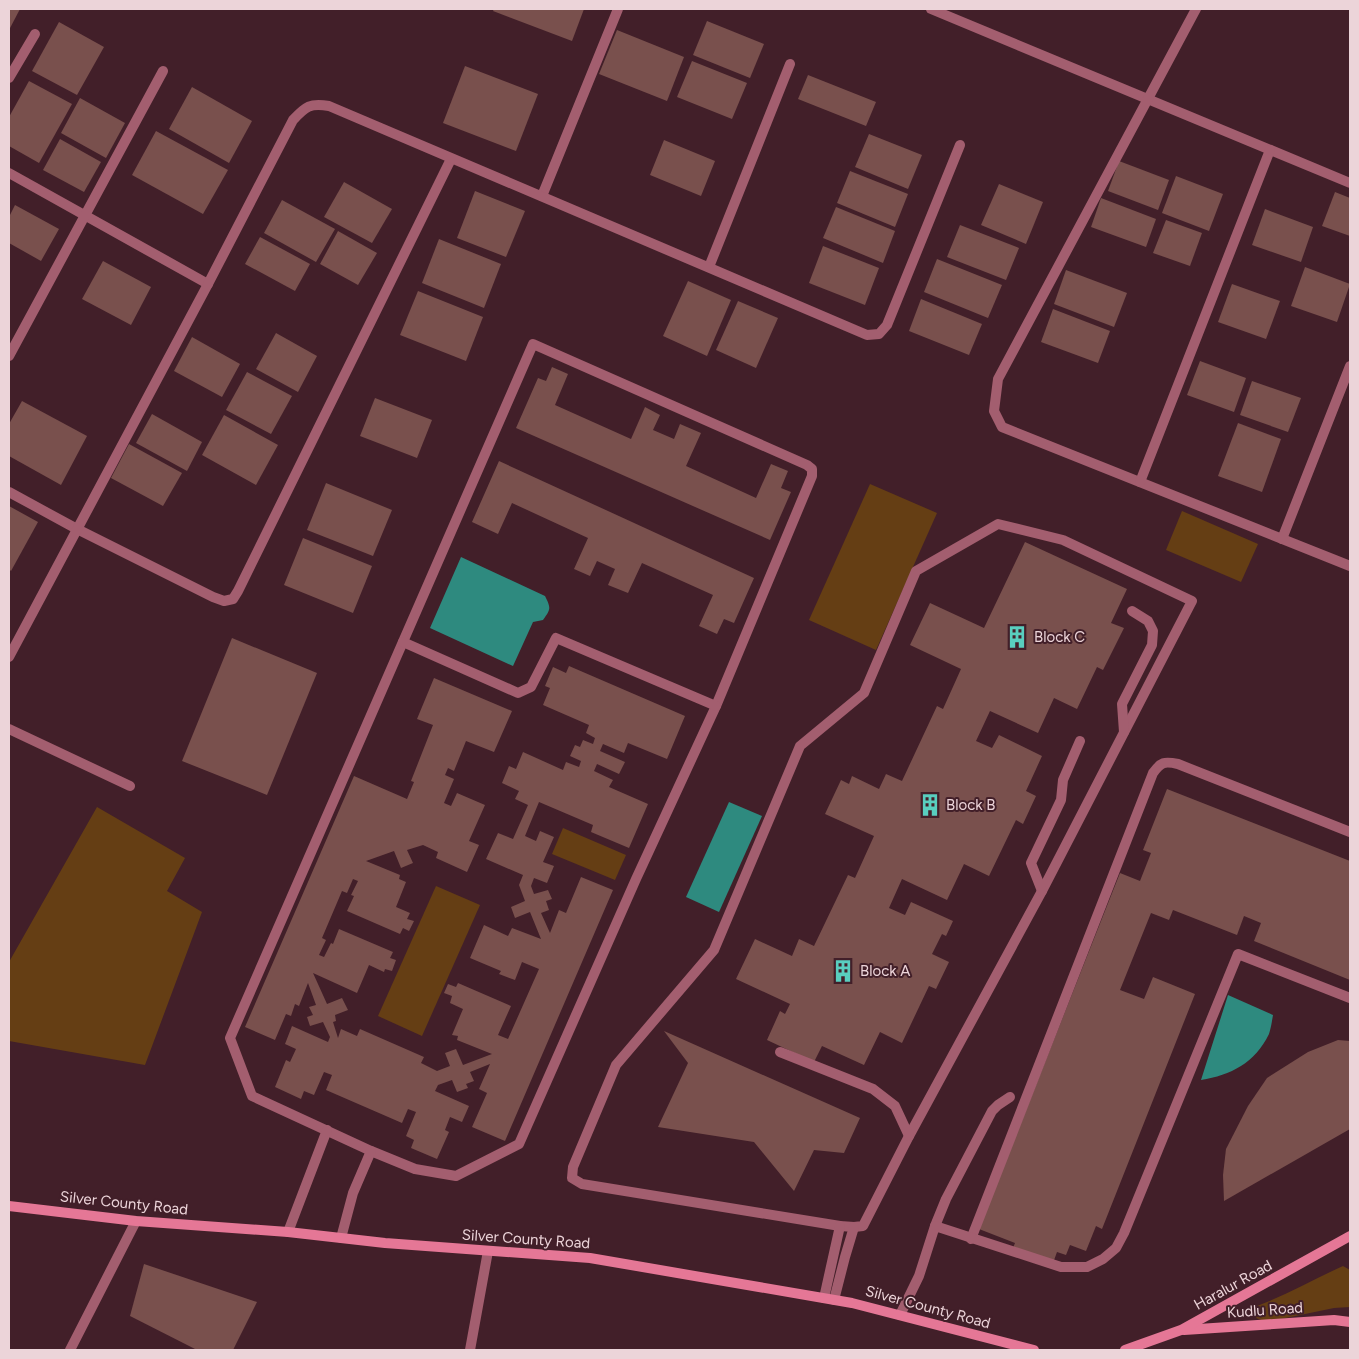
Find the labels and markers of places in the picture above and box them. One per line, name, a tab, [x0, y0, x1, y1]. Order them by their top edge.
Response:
building icon: Block C	[1004, 624, 1030, 650]
place label: Block C	[1034, 628, 1085, 646]
building icon: Block B	[917, 792, 943, 818]
place label: Block B	[946, 796, 995, 814]
building icon: Block A	[830, 958, 856, 984]
place label: Block A	[860, 962, 910, 980]

